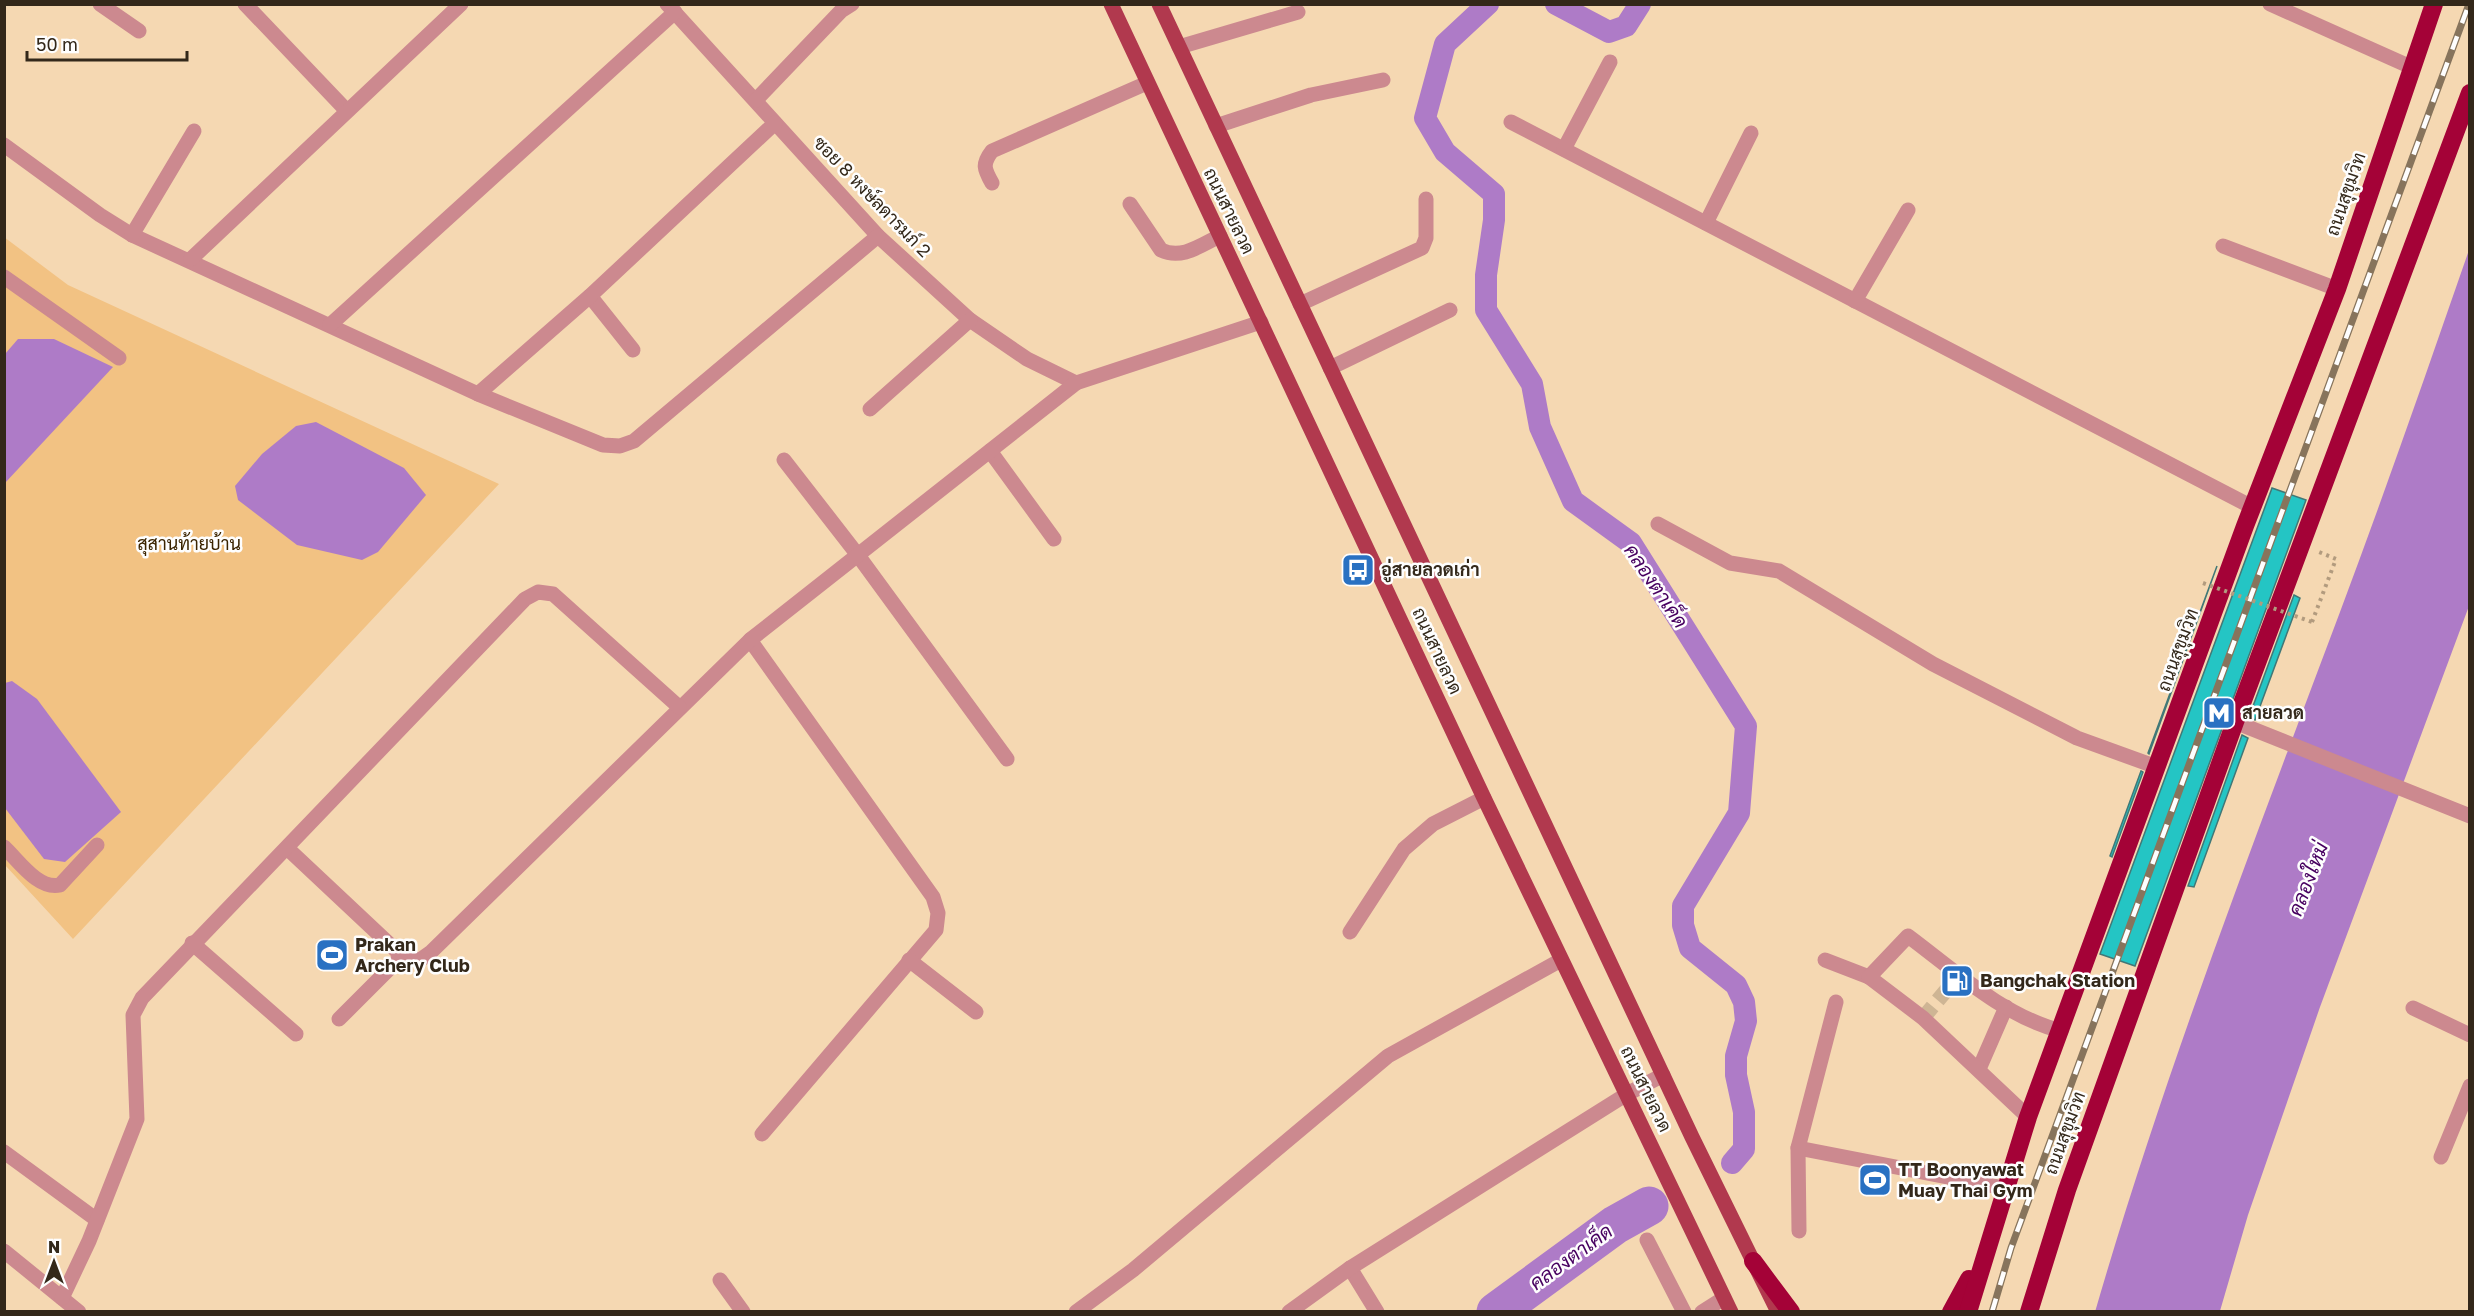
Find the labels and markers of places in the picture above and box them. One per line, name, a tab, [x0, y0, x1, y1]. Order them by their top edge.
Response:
bus stop icon: อู่สายลวดเก่า	[1340, 552, 1376, 588]
place label: อู่สายลวดเก่า	[1381, 558, 1480, 583]
metro station icon: สายลวด	[2201, 695, 2237, 731]
place label: สายลวด	[2242, 701, 2304, 723]
place label: Prakan Archery Club	[355, 933, 470, 976]
sports icon: Prakan Archery Club	[314, 937, 350, 973]
fuel station icon: Bangchak Station	[1939, 963, 1975, 999]
place label: Bangchak Station	[1980, 969, 2135, 991]
place label: TT Boonyawat Muay Thai Gym	[1898, 1158, 2032, 1201]
sports icon: TT Boonyawat Muay Thai Gym	[1857, 1162, 1893, 1198]

